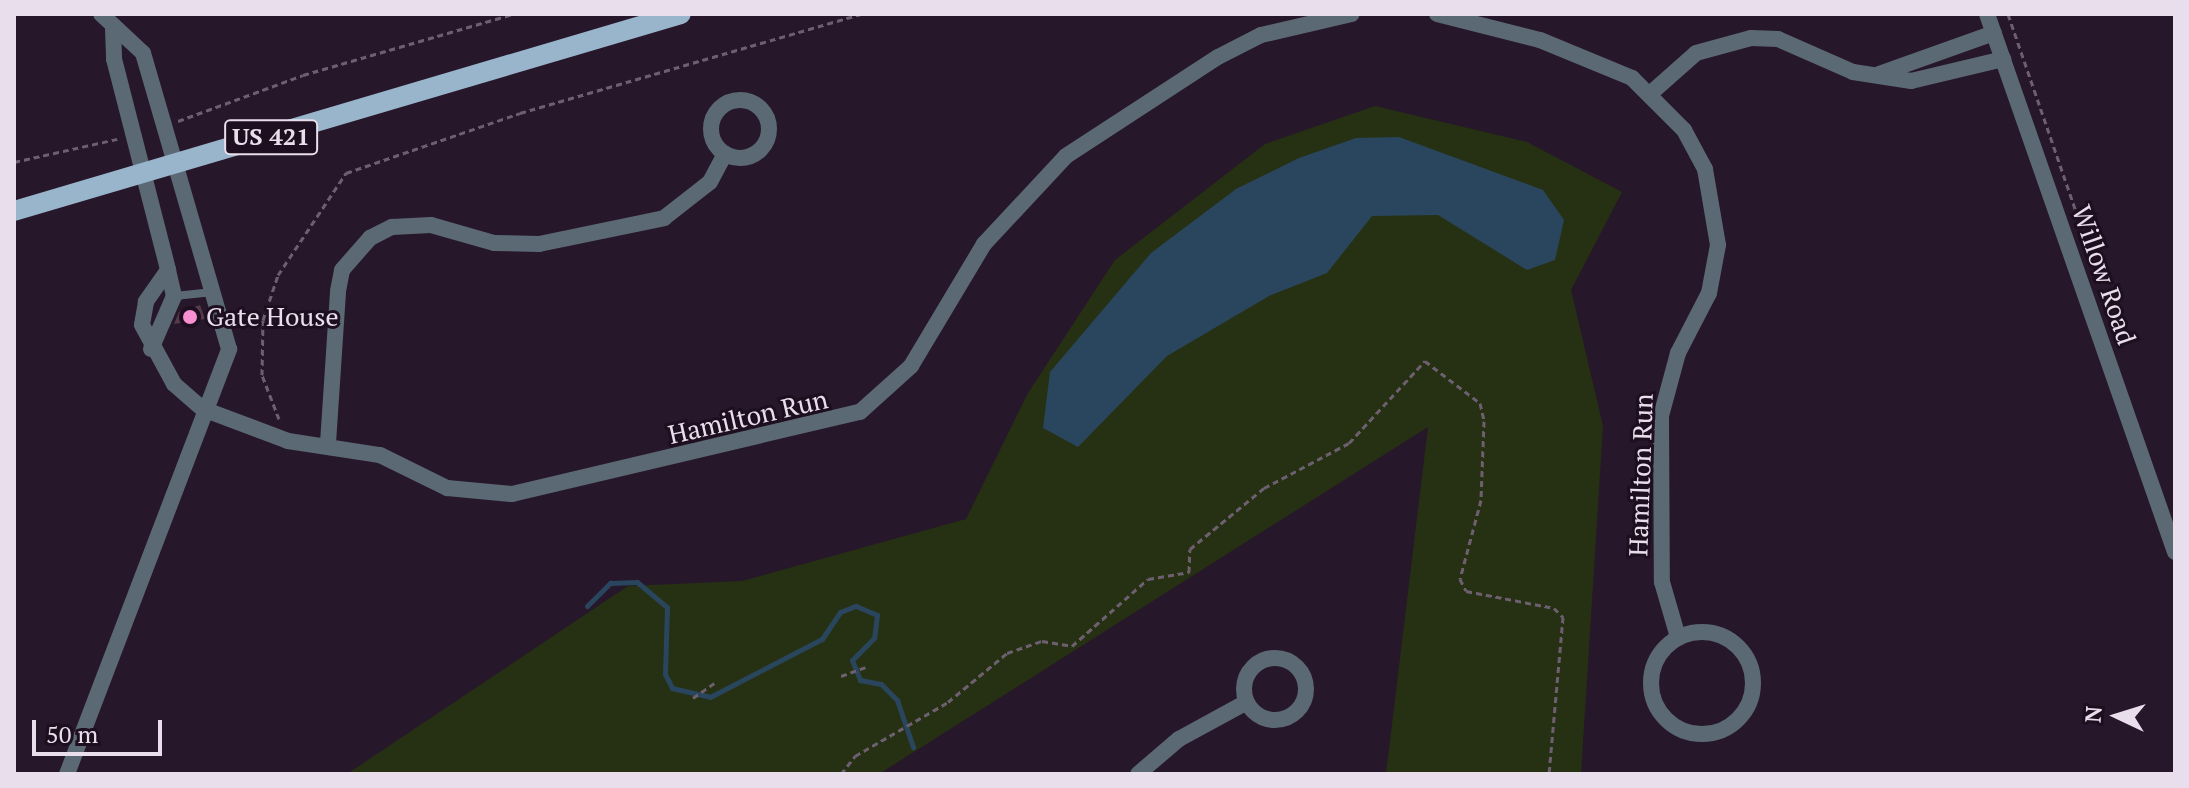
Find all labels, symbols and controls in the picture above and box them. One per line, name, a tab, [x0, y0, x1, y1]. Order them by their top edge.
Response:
road number: US 421	[223, 117, 319, 157]
street label: Willow Road	[2066, 201, 2142, 349]
place label: Gate House	[206, 301, 339, 333]
marker: Gate House	[181, 308, 199, 326]
street label: Hamilton Run	[665, 383, 831, 451]
street label: Hamilton Run	[1623, 393, 1659, 557]
north arrow	[2077, 676, 2157, 756]
scale bar	[36, 704, 166, 754]
text: N	[2078, 705, 2108, 724]
text: 50 m	[46, 718, 98, 750]

